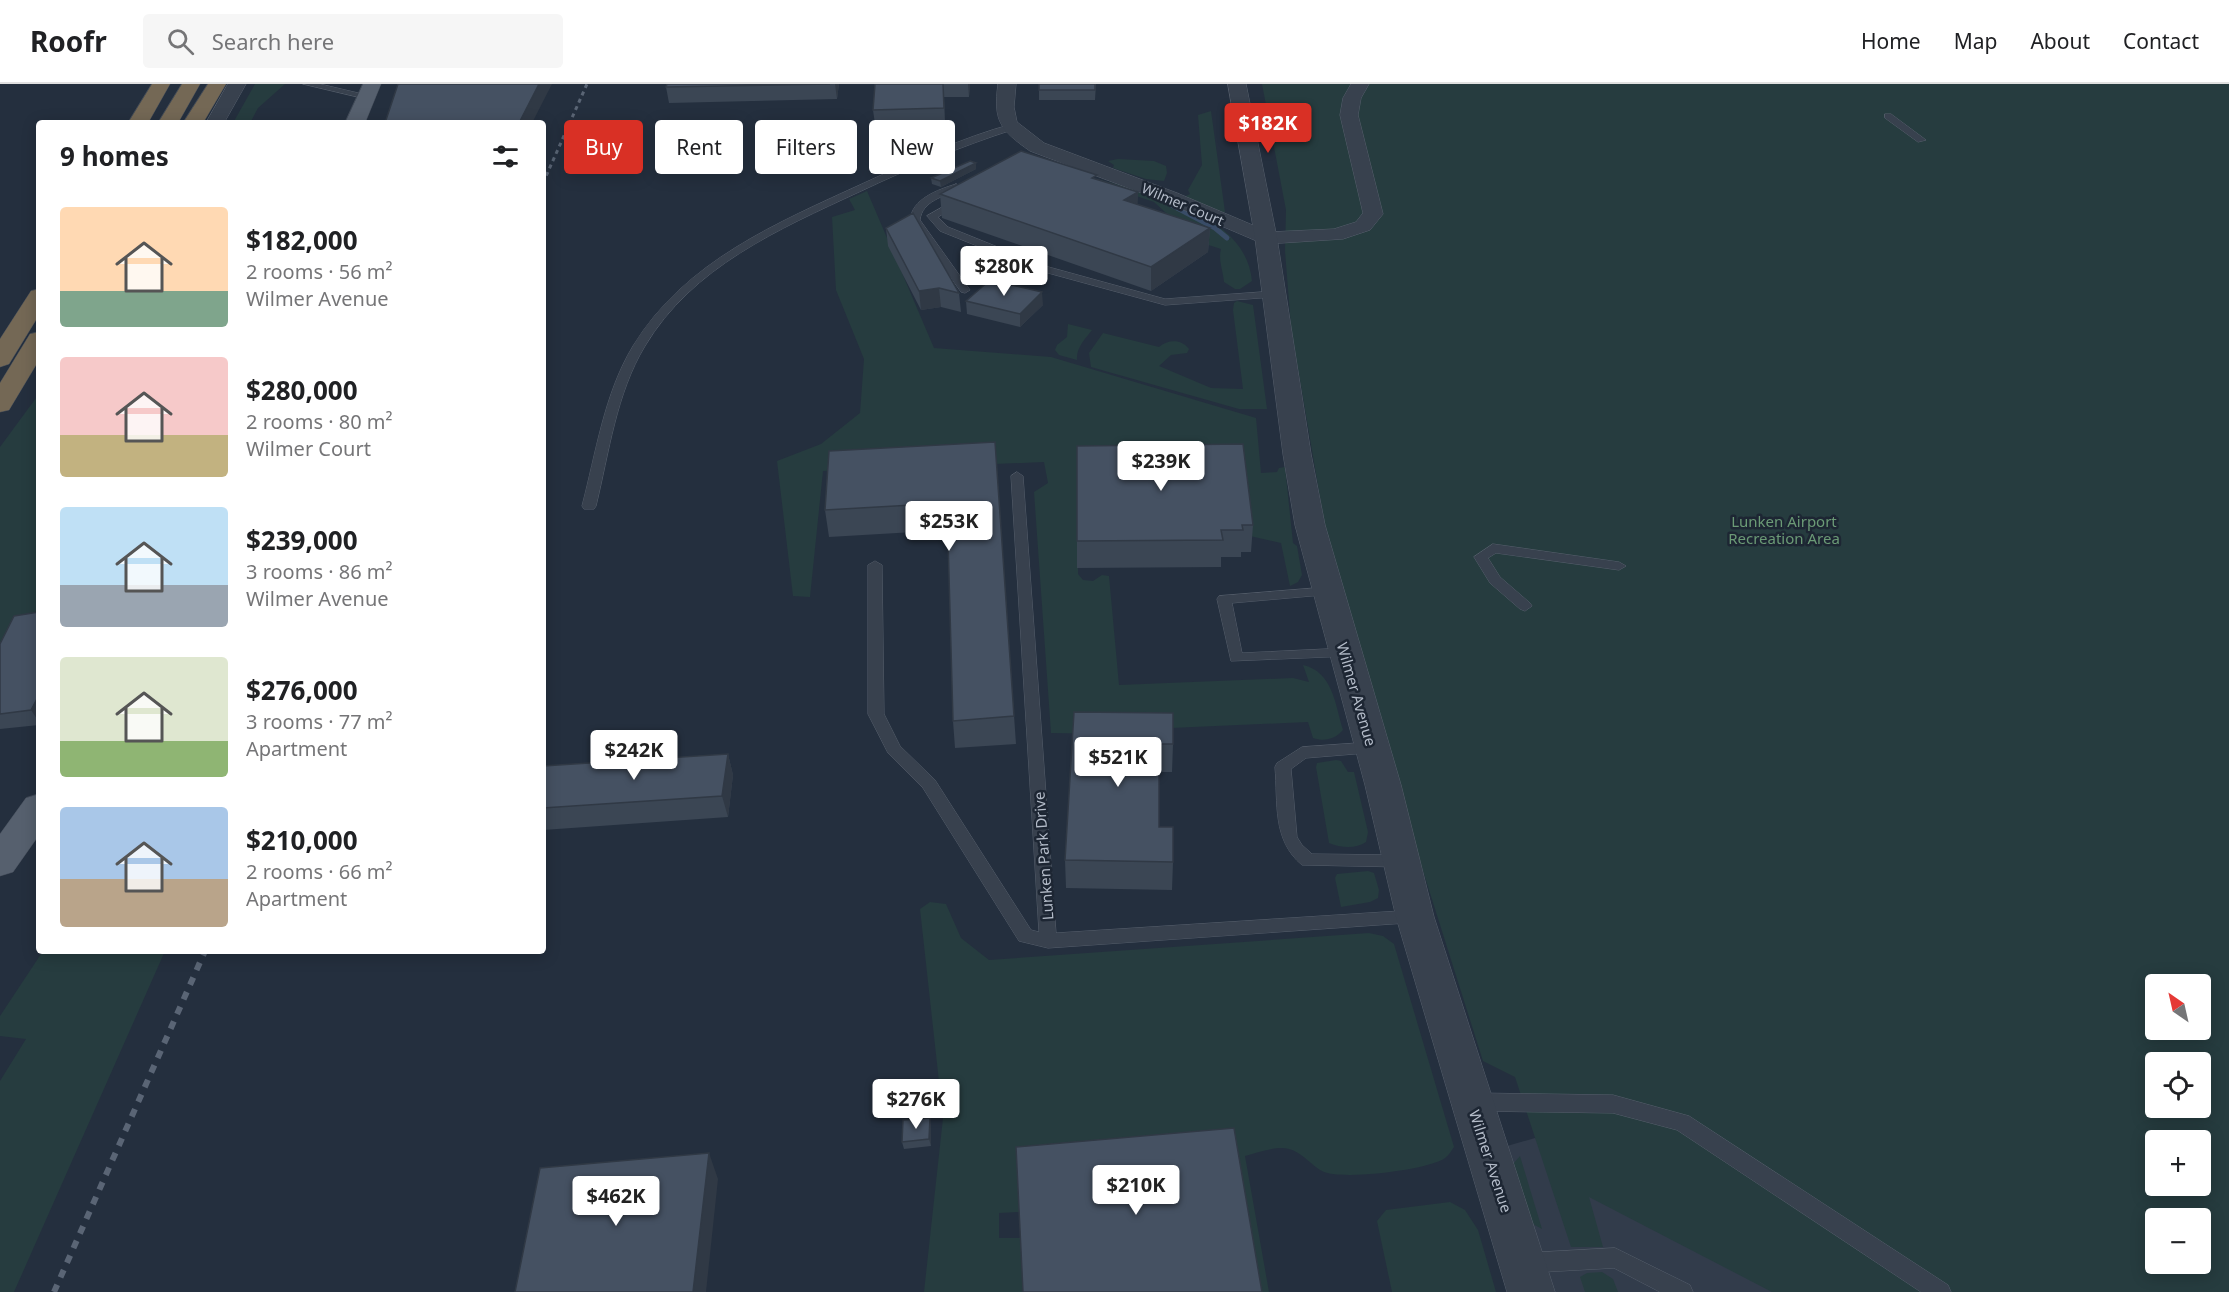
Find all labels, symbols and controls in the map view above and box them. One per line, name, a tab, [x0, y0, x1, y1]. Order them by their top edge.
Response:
search box	[143, 14, 563, 68]
text: Roofr	[30, 22, 107, 60]
icon: search	[164, 25, 197, 58]
text: Search here	[212, 26, 334, 56]
text: Home	[1861, 27, 1921, 55]
text: Map	[1954, 27, 1997, 55]
text: About	[2030, 27, 2090, 55]
text: Contact	[2123, 27, 2199, 55]
pin: $182K	[1226, 103, 1310, 154]
text: $182K	[1238, 109, 1298, 136]
chip: Buy	[564, 120, 643, 174]
chip: Rent	[655, 120, 743, 174]
chip: Filters	[755, 120, 857, 174]
chip: New	[869, 120, 955, 174]
text: 9 homes	[60, 138, 169, 174]
icon: filters	[489, 140, 522, 173]
street label: Wilmer Court	[1139, 178, 1227, 230]
text: $182,000	[246, 222, 358, 258]
icon: home	[108, 231, 180, 303]
pin: $280K	[962, 246, 1046, 297]
text: $280K	[974, 252, 1034, 279]
text: 2 rooms · 56 m²	[246, 258, 393, 285]
text: Wilmer Avenue	[246, 285, 389, 312]
text: $280,000	[246, 372, 358, 408]
icon: home	[108, 381, 180, 453]
text: 2 rooms · 80 m²	[246, 408, 393, 435]
text: Wilmer Court	[246, 435, 371, 462]
pin: $239K	[1119, 441, 1203, 492]
text: $239K	[1131, 447, 1191, 474]
pin: $253K	[907, 501, 991, 552]
text: $253K	[919, 507, 979, 534]
park label: Lunken Airport Recreation Area	[1728, 511, 1840, 548]
text: $239,000	[246, 522, 358, 558]
icon: home	[108, 531, 180, 603]
text: 3 rooms · 86 m²	[246, 558, 393, 585]
text: Wilmer Avenue	[246, 585, 389, 612]
street label: Wilmer Avenue	[1333, 640, 1381, 748]
text: $276,000	[246, 672, 358, 708]
icon: home	[108, 681, 180, 753]
text: 3 rooms · 77 m²	[246, 708, 393, 735]
pin: $242K	[592, 730, 676, 781]
text: Apartment	[246, 735, 347, 762]
text: $242K	[604, 736, 664, 763]
pin: $521K	[1076, 737, 1160, 788]
text: $521K	[1088, 743, 1148, 770]
street label: Lunken Park Drive	[1029, 791, 1057, 921]
text: $210,000	[246, 822, 358, 858]
icon: home	[108, 831, 180, 903]
text: 2 rooms · 66 m²	[246, 858, 393, 885]
text: Apartment	[246, 885, 347, 912]
north arrow	[2145, 974, 2211, 1040]
map controls	[2145, 974, 2211, 1274]
button: locate	[2145, 1052, 2211, 1118]
pin: $276K	[874, 1079, 958, 1130]
text: $276K	[886, 1085, 946, 1112]
street label: Wilmer Avenue	[1465, 1107, 1517, 1215]
button: +	[2145, 1130, 2211, 1196]
pin: $210K	[1094, 1165, 1178, 1216]
text: $210K	[1106, 1171, 1166, 1198]
pin: $462K	[574, 1176, 658, 1227]
text: $462K	[586, 1182, 646, 1209]
button: −	[2145, 1208, 2211, 1274]

